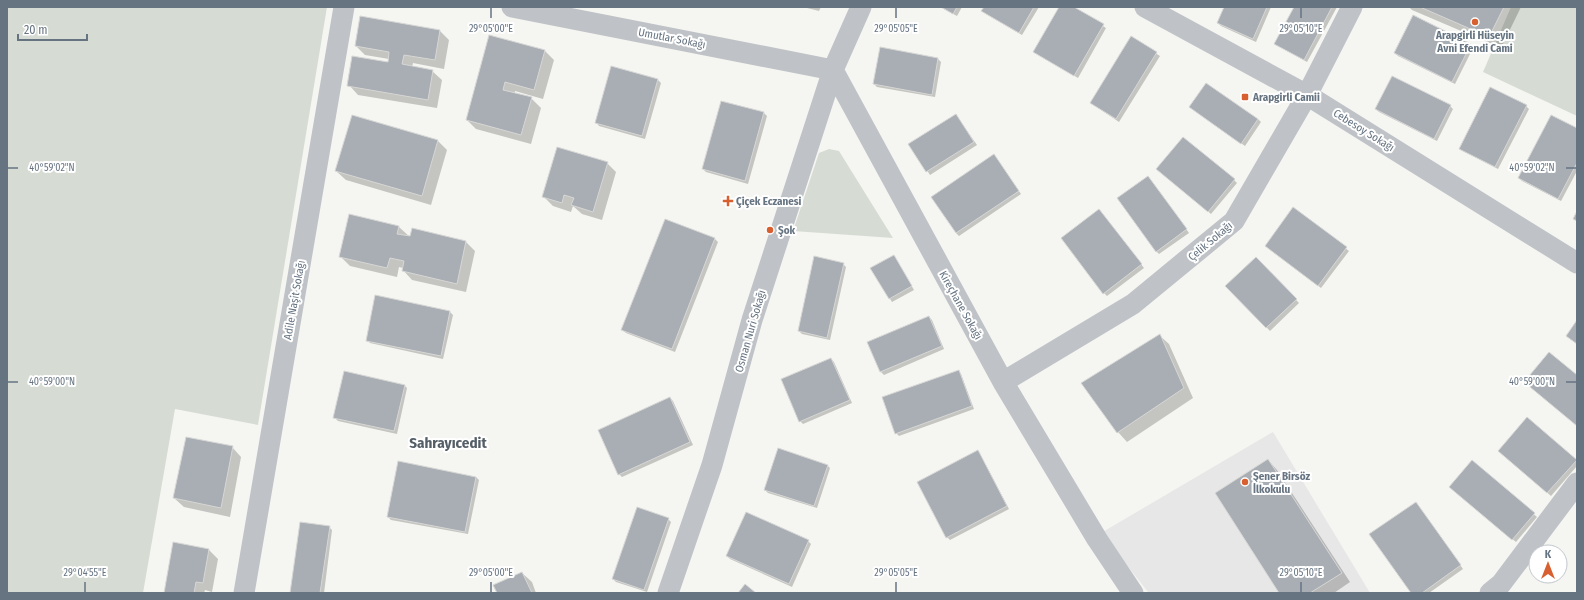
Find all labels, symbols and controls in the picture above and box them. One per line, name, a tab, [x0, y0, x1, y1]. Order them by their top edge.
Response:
scale bar	[18, 16, 87, 42]
marker: Arapgirli Hüseyin Avni Efendi Cami	[1470, 17, 1480, 27]
text: 20 m	[24, 23, 48, 37]
text: 29°05'00"E	[469, 23, 513, 35]
text: 29°05'05"E	[874, 23, 918, 35]
text: 29°05'10"E	[1280, 23, 1323, 35]
street label: Umutlar Sokağı	[637, 26, 707, 51]
place label: Arapgirli Hüseyin Avni Efendi Cami	[1435, 29, 1514, 55]
place label: Arapgirli Camii	[1252, 91, 1320, 104]
marker: Arapgirli Camii	[1240, 92, 1250, 102]
street label: Cebesoy Sokağı	[1331, 107, 1397, 154]
text: 40°59'02"N	[29, 162, 75, 174]
text: 40°59'02"N	[1509, 162, 1555, 174]
place label: Çiçek Eczanesi	[736, 195, 802, 208]
marker: Çiçek Eczanesi	[723, 196, 733, 206]
street label: Çelik Sokağı	[1186, 219, 1235, 264]
place label: Şok	[778, 224, 796, 237]
marker: Şok	[765, 225, 775, 235]
street label: Adile Naşit Sokağı	[281, 259, 308, 341]
street label: Kireçhane Sokağı	[936, 269, 985, 342]
street label: Osman Nuri Sokağı	[733, 289, 768, 374]
text: 40°59'00"N	[29, 376, 75, 388]
text: 40°59'00"N	[1509, 376, 1555, 388]
district label: Sahrayıcedit	[409, 434, 488, 452]
place label: Şener Birsöz İlkokulu	[1253, 470, 1310, 496]
marker: Şener Birsöz İlkokulu	[1240, 477, 1250, 487]
north arrow	[1528, 544, 1568, 584]
text: K	[1545, 548, 1552, 561]
text: 29°04'55"E	[64, 567, 107, 579]
text: 29°05'00"E	[469, 567, 513, 579]
text: 29°05'05"E	[874, 567, 918, 579]
text: 29°05'10"E	[1280, 567, 1323, 579]

